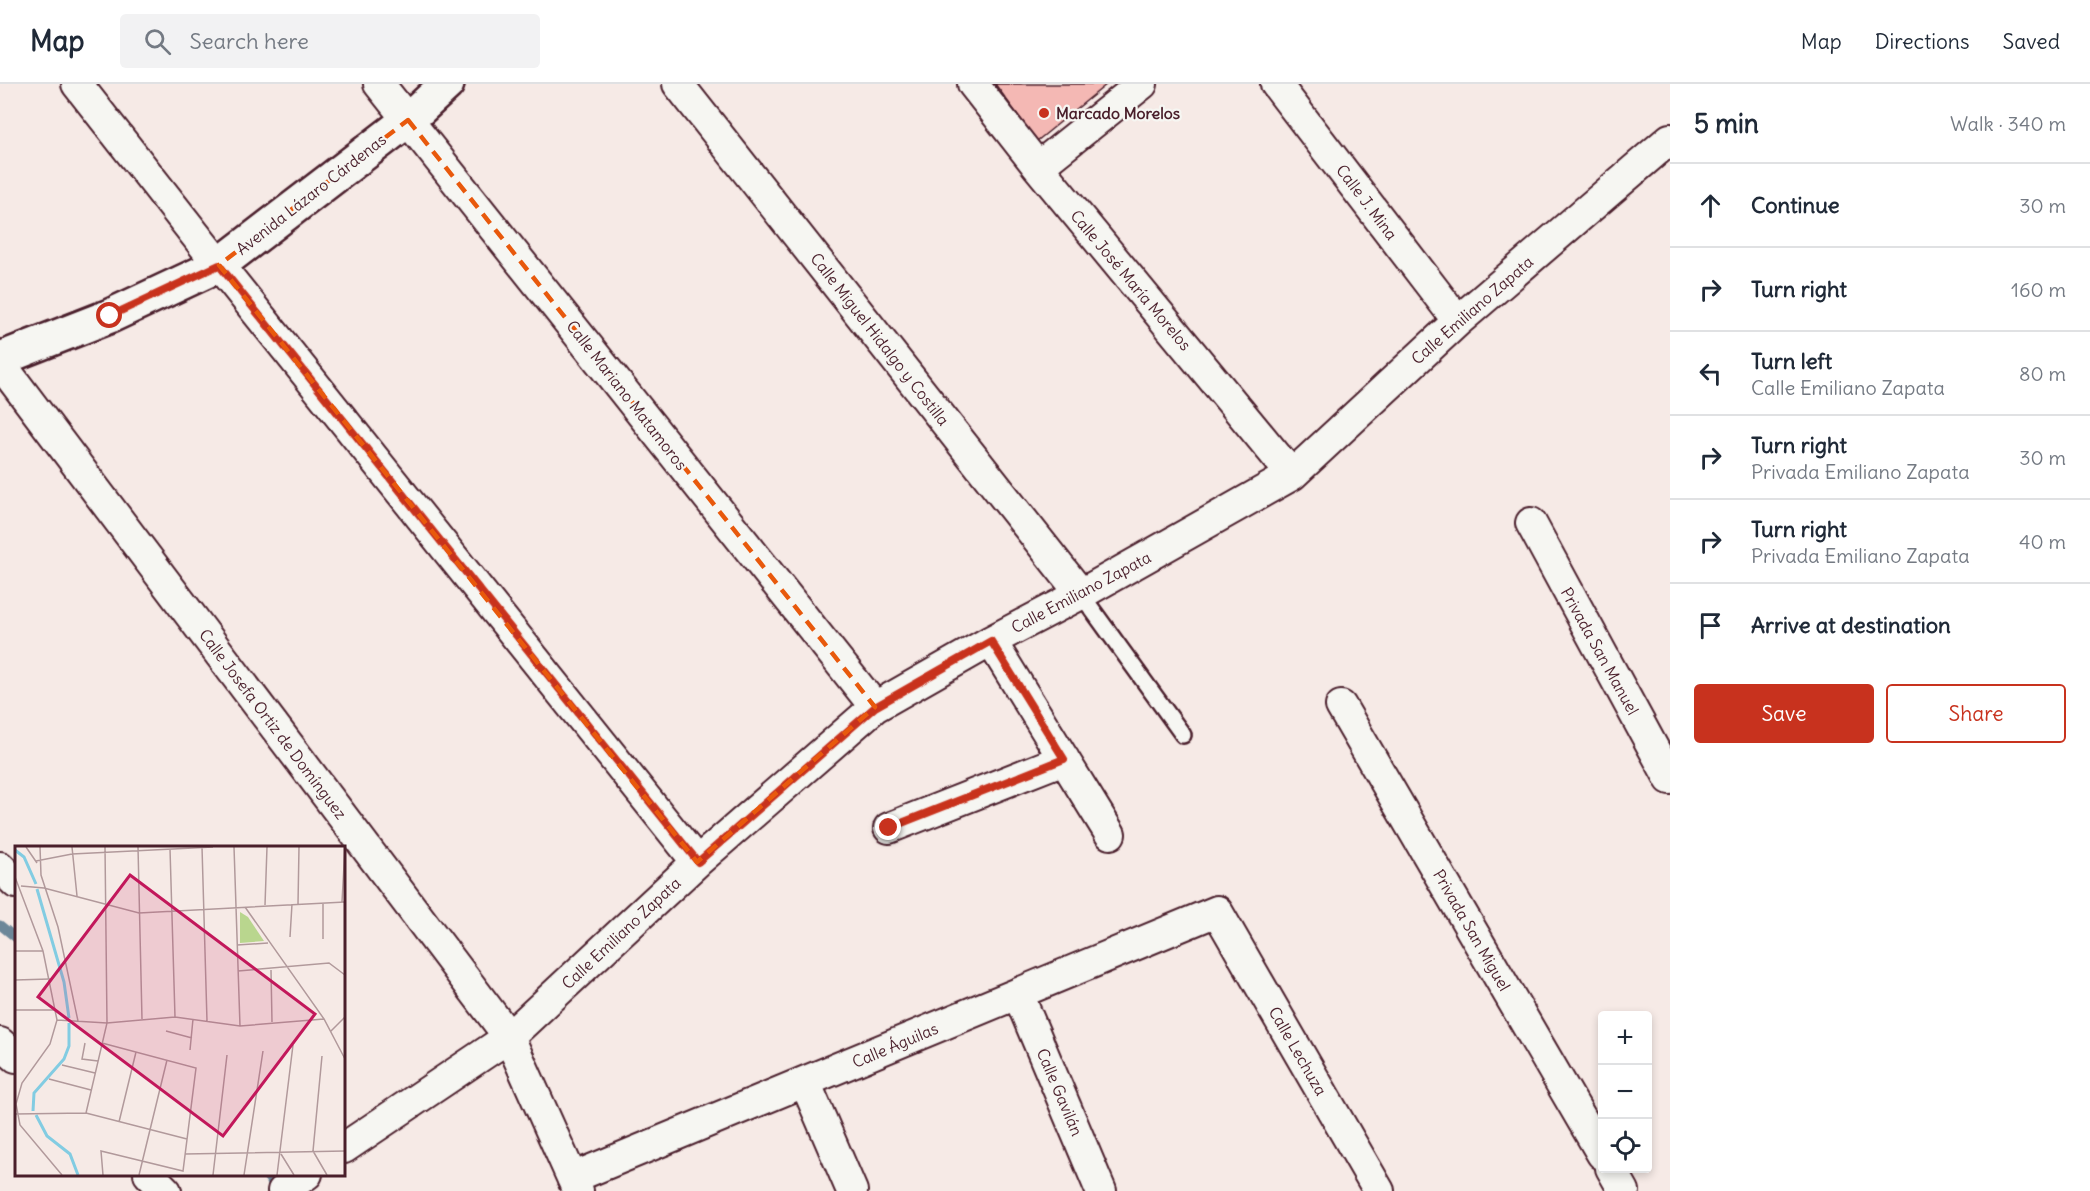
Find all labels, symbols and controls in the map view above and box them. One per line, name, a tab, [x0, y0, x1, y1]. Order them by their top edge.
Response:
search box	[120, 14, 540, 68]
text: Map	[30, 23, 84, 59]
icon: search	[141, 25, 174, 58]
text: Search here	[189, 27, 309, 55]
text: Map	[1801, 28, 1842, 55]
text: Directions	[1875, 28, 1969, 55]
text: Saved	[2002, 28, 2060, 55]
place label: Marcado Morelos	[1056, 103, 1180, 123]
marker: Marcado Morelos	[1037, 106, 1051, 120]
text: 5 min	[1694, 107, 1759, 140]
text: Walk · 340 m	[1950, 111, 2066, 136]
street label: Avenida Lázaro Cárdenas	[232, 129, 390, 259]
street label: Calle J. Mina	[1332, 160, 1402, 244]
icon: ahead	[1694, 189, 1727, 222]
text: Continue	[1751, 191, 1840, 219]
text: 30 m	[2019, 193, 2066, 218]
street label: Calle José María Morelos	[1066, 206, 1196, 354]
street label: Calle Miguel Hidalgo y Costilla	[806, 249, 954, 429]
street label: Calle Emiliano Zapata	[1407, 252, 1537, 368]
icon: right	[1694, 273, 1727, 306]
text: Turn right	[1751, 275, 1847, 303]
text: 160 m	[2011, 277, 2066, 302]
route start	[96, 302, 122, 328]
street label: Calle Mariano Matamoros	[562, 316, 692, 474]
text: Turn left	[1751, 347, 1832, 375]
icon: left	[1694, 357, 1727, 390]
text: 80 m	[2019, 361, 2066, 386]
text: Calle Emiliano Zapata	[1751, 375, 1945, 400]
text: Turn right	[1751, 431, 1847, 459]
icon: right	[1694, 441, 1727, 474]
text: 30 m	[2019, 445, 2066, 470]
text: Privada Emiliano Zapata	[1751, 459, 1970, 484]
text: Turn right	[1751, 515, 1847, 543]
icon: right	[1694, 525, 1727, 558]
text: 40 m	[2019, 529, 2066, 554]
text: Privada Emiliano Zapata	[1751, 543, 1970, 568]
street label: Calle Emiliano Zapata	[1008, 547, 1154, 637]
street label: Privada San Manuel	[1557, 584, 1643, 718]
icon: arrive	[1694, 609, 1727, 642]
text: Arrive at destination	[1751, 611, 1951, 639]
street label: Calle Josefa Ortiz de Domínguez	[195, 625, 351, 823]
button: Save	[1694, 684, 1874, 743]
button: Share	[1886, 684, 2066, 743]
route end	[875, 814, 901, 840]
inset map	[15, 846, 345, 1176]
street label: Privada San Miguel	[1429, 866, 1515, 994]
street label: Calle Emiliano Zapata	[557, 873, 685, 993]
street label: Calle Lechuza	[1265, 1003, 1331, 1099]
map controls	[1598, 1011, 1652, 1173]
button: +	[1598, 1011, 1652, 1065]
street label: Calle Águilas	[849, 1018, 941, 1072]
street label: Calle Gavilán	[1033, 1045, 1087, 1139]
button: −	[1598, 1065, 1652, 1119]
button: locate	[1598, 1119, 1652, 1173]

